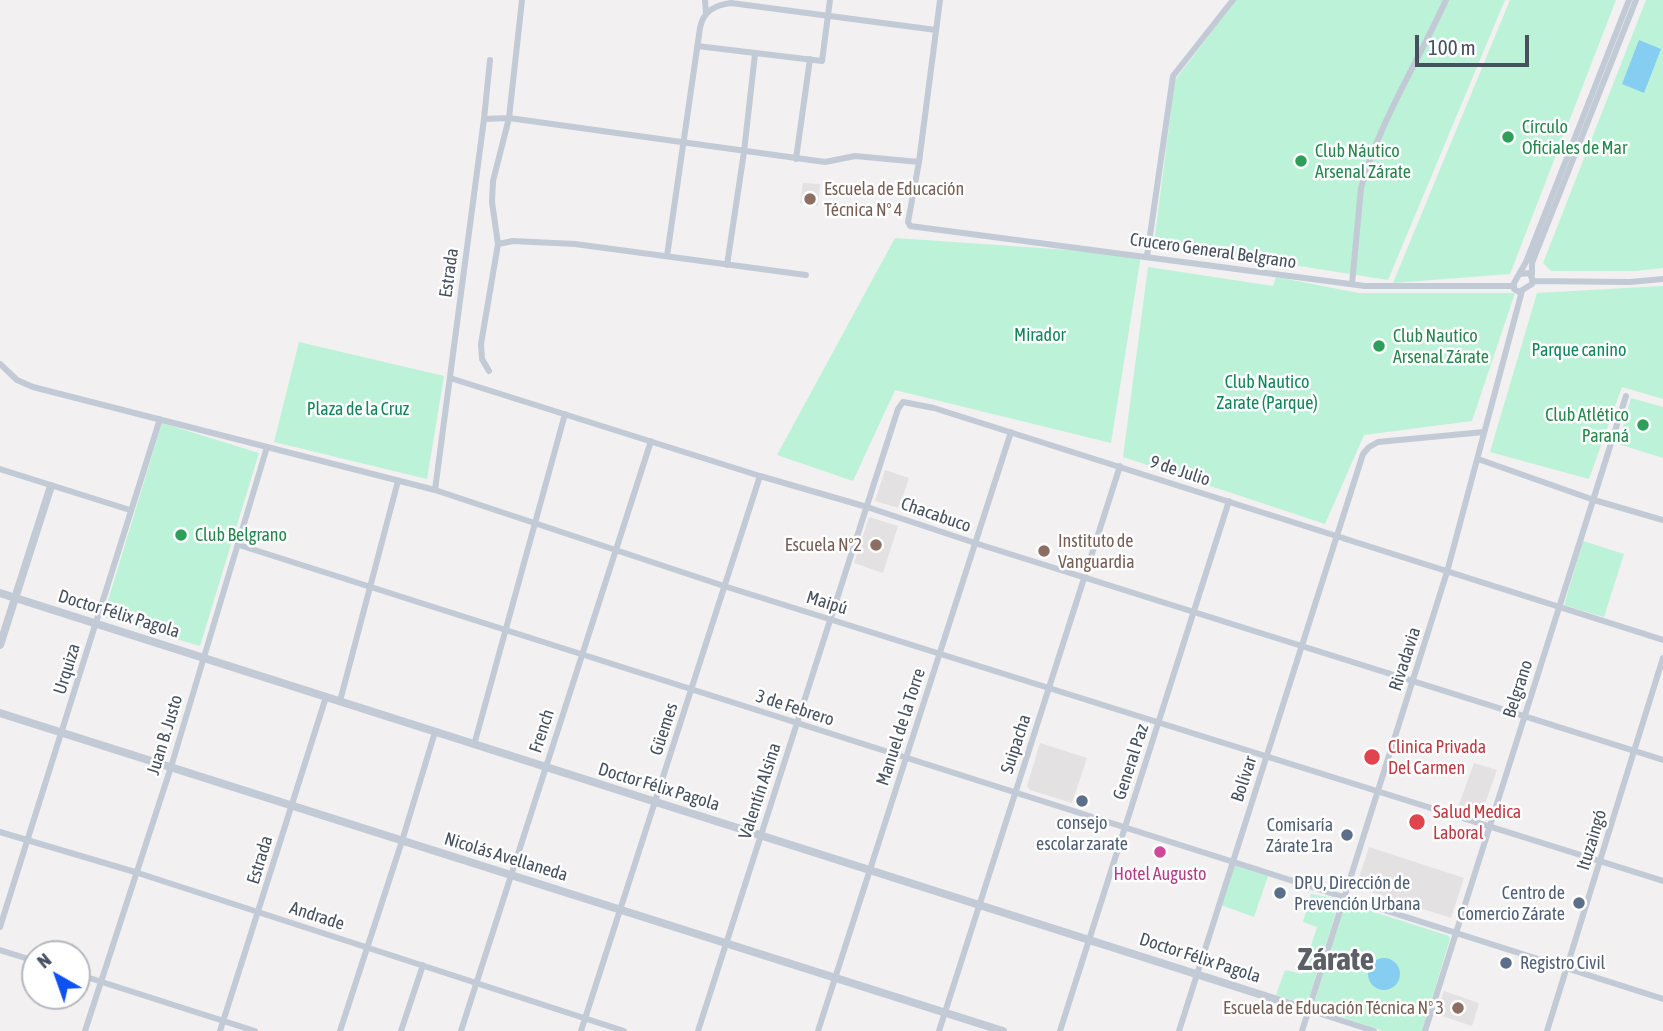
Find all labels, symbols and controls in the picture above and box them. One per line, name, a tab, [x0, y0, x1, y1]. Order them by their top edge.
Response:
scale bar	[1418, 21, 1532, 65]
text: 100 m	[1428, 35, 1476, 59]
place label: Círculo Oficiales de Mar	[1522, 116, 1627, 158]
marker: Círculo Oficiales de Mar	[1500, 129, 1516, 145]
place label: Club Náutico Arsenal Zárate	[1315, 140, 1411, 182]
marker: Club Náutico Arsenal Zárate	[1293, 153, 1309, 169]
place label: Escuela de Educación Técnica N° 4	[824, 178, 964, 220]
marker: Escuela de Educación Técnica N° 4	[802, 191, 818, 207]
street label: Crucero General Belgrano	[1128, 229, 1298, 273]
street label: Estrada	[435, 247, 463, 299]
park label: Mirador	[1014, 324, 1066, 346]
place label: Club Nautico Arsenal Zárate	[1393, 325, 1489, 368]
marker: Club Nautico Arsenal Zárate	[1371, 338, 1387, 354]
park label: Parque canino	[1531, 339, 1627, 361]
park label: Club Nautico Zarate (Parque)	[1216, 371, 1318, 414]
park label: Plaza de la Cruz	[307, 398, 409, 420]
place label: Club Atlético Paraná	[1545, 404, 1629, 446]
marker: Club Atlético Paraná	[1635, 417, 1651, 433]
street label: 9 de Julio	[1147, 451, 1213, 491]
street label: Chacabuco	[898, 493, 974, 537]
place label: Club Belgrano	[195, 524, 287, 546]
marker: Club Belgrano	[173, 527, 189, 543]
place label: Instituto de Vanguardia	[1058, 530, 1135, 572]
place label: Escuela N°2	[785, 534, 862, 556]
marker: Escuela N°2	[868, 537, 884, 553]
marker: Instituto de Vanguardia	[1036, 543, 1052, 559]
street label: Doctor Félix Pagola	[56, 585, 182, 643]
street label: Maipú	[804, 587, 850, 619]
street label: Rivadavia	[1385, 624, 1425, 694]
street label: Urquiza	[49, 641, 85, 697]
street label: Belgrano	[1499, 657, 1537, 721]
street label: Manuel de la Torre	[872, 666, 930, 788]
street label: 3 de Febrero	[753, 685, 837, 731]
street label: Juan B. Justo	[143, 692, 187, 778]
street label: Güemes	[645, 700, 683, 758]
street label: French	[525, 707, 559, 755]
street label: Suipacha	[996, 712, 1036, 776]
street label: General Paz	[1109, 721, 1153, 803]
place label: Clinica Privada Del Carmen	[1388, 736, 1486, 778]
street label: Valentín Alsina	[734, 740, 786, 842]
marker: Clinica Privada Del Carmen	[1362, 747, 1382, 767]
street label: Bolívar	[1226, 753, 1262, 805]
street label: Doctor Félix Pagola	[596, 758, 722, 816]
marker: consejo escolar zarate	[1074, 793, 1090, 809]
place label: Salud Medica Laboral	[1433, 801, 1521, 844]
street label: Ituzaingó	[1573, 807, 1611, 873]
place label: consejo escolar zarate	[1036, 812, 1128, 854]
marker: Salud Medica Laboral	[1407, 812, 1427, 832]
place label: Comisaría Zárate 1ra	[1266, 814, 1333, 856]
marker: Comisaría Zárate 1ra	[1339, 827, 1355, 843]
street label: Nicolás Avellaneda	[442, 828, 570, 886]
street label: Estrada	[242, 833, 278, 887]
marker: Hotel Augusto	[1152, 844, 1168, 860]
place label: Hotel Augusto	[1113, 863, 1207, 885]
place label: DPU, Dirección de Prevención Urbana	[1294, 872, 1421, 914]
place label: Centro de Comercio Zárate	[1457, 882, 1565, 924]
marker: DPU, Dirección de Prevención Urbana	[1272, 885, 1288, 901]
marker: Centro de Comercio Zárate	[1571, 895, 1587, 911]
street label: Andrade	[287, 897, 347, 935]
street label: Doctor Félix Pagola	[1137, 928, 1263, 988]
north arrow	[21, 940, 91, 1010]
district label: Zárate	[1298, 941, 1374, 979]
text: N	[32, 948, 55, 972]
place label: Registro Civil	[1520, 952, 1605, 974]
marker: Registro Civil	[1498, 955, 1514, 971]
place label: Escuela de Educación Técnica Nº 3	[1223, 997, 1444, 1019]
marker: Escuela de Educación Técnica Nº 3	[1450, 1000, 1466, 1016]

